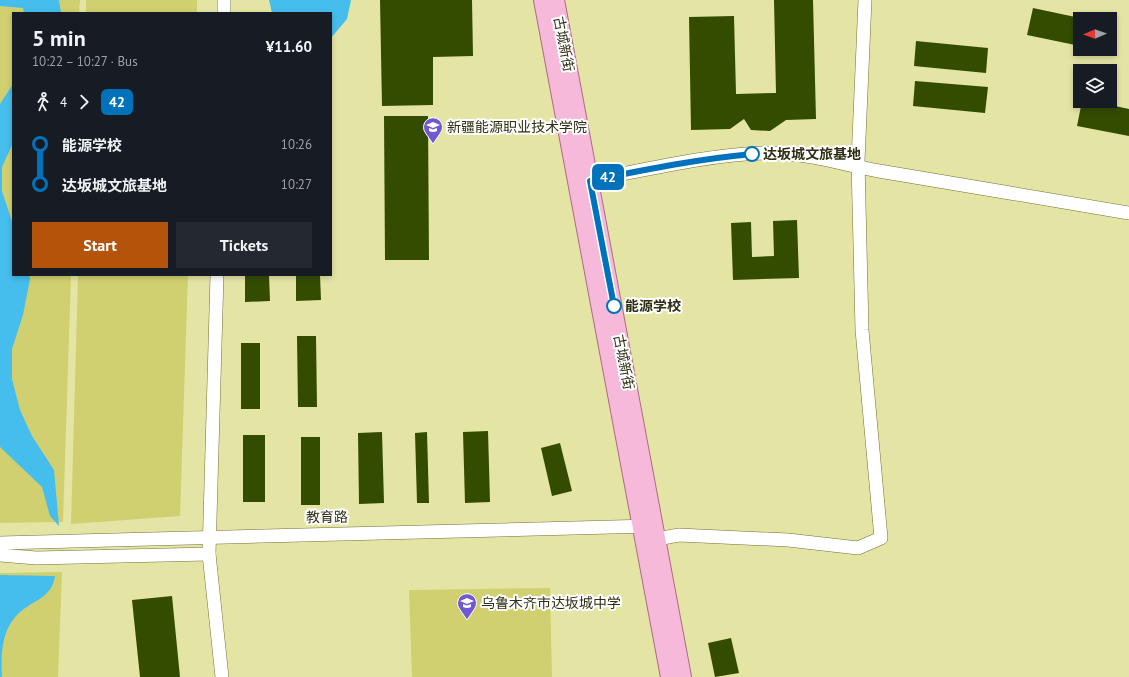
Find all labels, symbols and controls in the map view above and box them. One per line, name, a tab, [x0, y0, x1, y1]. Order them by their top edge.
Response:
north arrow	[1073, 12, 1117, 56]
map controls	[1073, 12, 1117, 108]
street label: 古城新街	[550, 15, 578, 73]
text: 5 min	[32, 24, 86, 52]
text: ¥11.60	[266, 37, 312, 56]
text: 10:22 – 10:27 · Bus	[32, 53, 138, 70]
button: layers	[1073, 64, 1117, 108]
icon: walk	[32, 91, 54, 113]
icon: forward	[73, 91, 95, 113]
text: 42	[109, 93, 125, 111]
text: 4	[60, 94, 67, 111]
school or university icon: 新疆能源职业技术学院	[422, 116, 444, 144]
place label: 新疆能源职业技术学院	[447, 118, 587, 136]
text: 能源学校	[62, 136, 122, 155]
text: 10:26	[281, 136, 312, 153]
place label: 达坂城文旅基地	[763, 145, 861, 163]
marker: 达坂城文旅基地	[744, 146, 760, 162]
line badge: 42	[590, 164, 626, 190]
text: 42	[600, 168, 616, 186]
text: 达坂城文旅基地	[62, 176, 167, 195]
text: 10:27	[281, 176, 312, 193]
button: Start	[32, 222, 168, 268]
button: Tickets	[176, 222, 312, 268]
place label: 能源学校	[625, 297, 681, 315]
marker: 能源学校	[606, 298, 622, 314]
street label: 古城新街	[610, 333, 638, 391]
street label: 教育路	[306, 508, 348, 526]
school or university icon: 乌鲁木齐市达坂城中学	[456, 592, 478, 620]
place label: 乌鲁木齐市达坂城中学	[481, 594, 621, 612]

